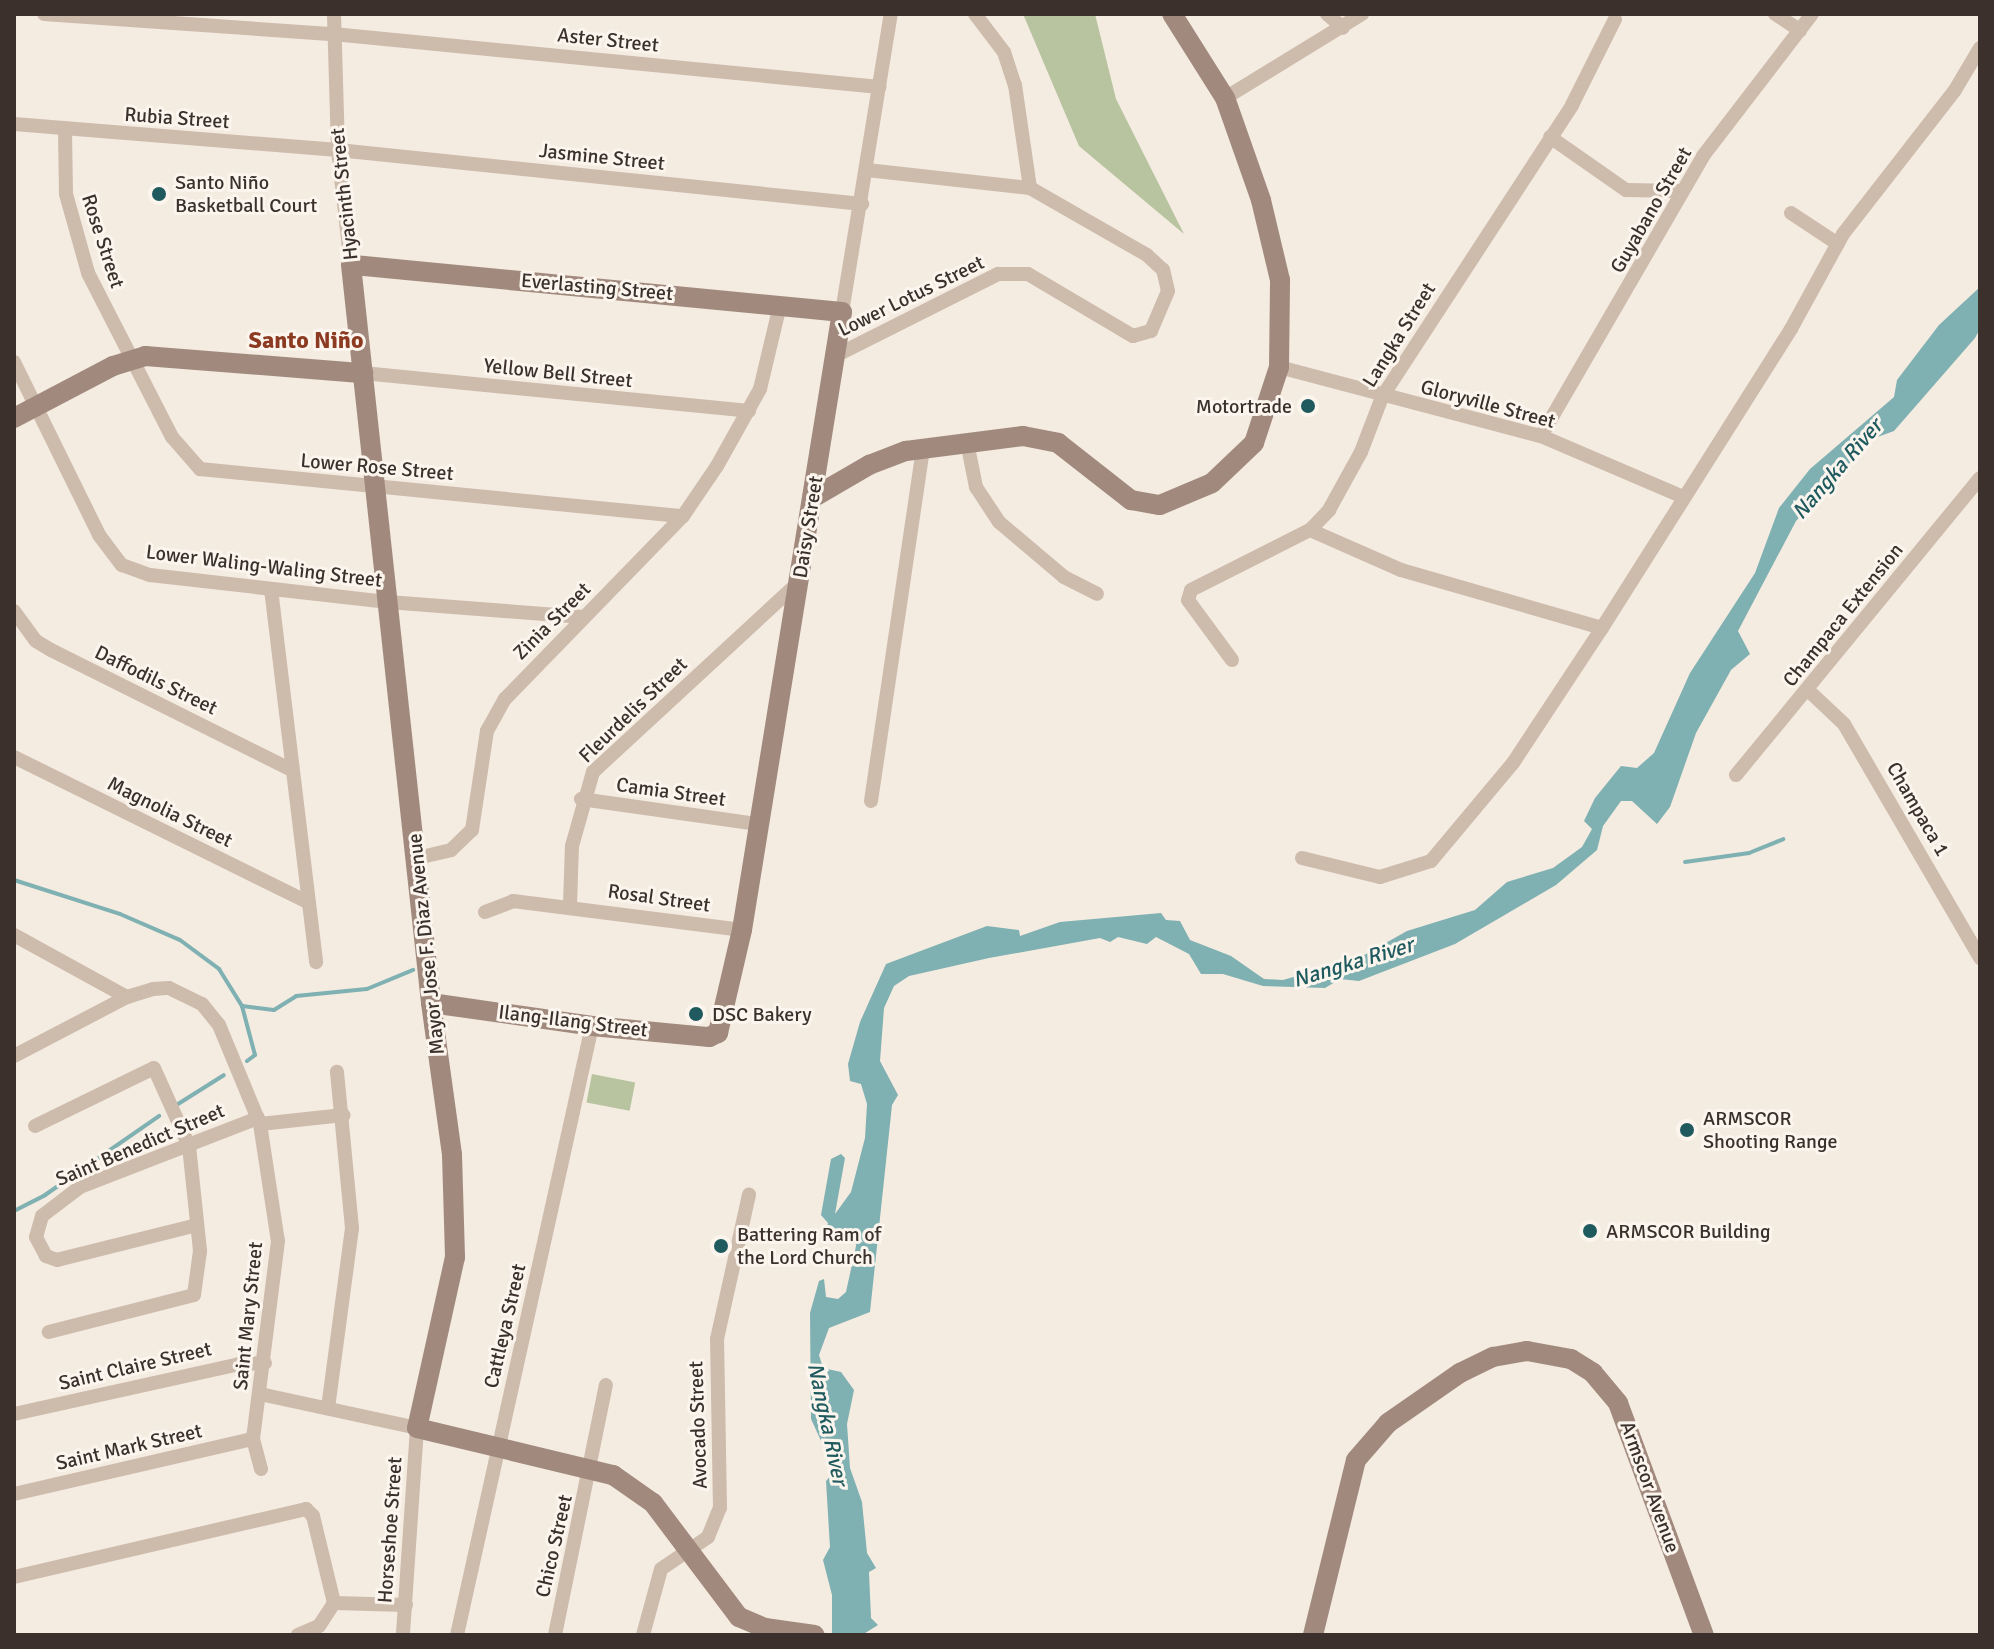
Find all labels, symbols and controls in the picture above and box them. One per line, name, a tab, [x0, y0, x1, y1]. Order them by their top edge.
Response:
street label: Aster Street	[556, 23, 660, 57]
street label: Rubia Street	[124, 102, 230, 134]
street label: Hyacinth Street	[325, 127, 363, 261]
street label: Jasmine Street	[538, 138, 666, 176]
street label: Guyabano Street	[1605, 143, 1697, 277]
place label: Santo Niño Basketball Court	[175, 170, 317, 217]
marker: Santo Niño Basketball Court	[150, 185, 168, 203]
street label: Rose Street	[77, 191, 129, 291]
street label: Lower Lotus Street	[834, 250, 988, 342]
street label: Everlasting Street	[520, 268, 674, 306]
street label: Langka Street	[1357, 278, 1441, 392]
district label: Santo Niño	[249, 327, 363, 355]
street label: Yellow Bell Street	[482, 353, 634, 393]
street label: Gloryville Street	[1418, 375, 1558, 433]
place label: Motortrade	[1196, 394, 1292, 418]
marker: Motortrade	[1299, 397, 1317, 415]
water label: Nangka River	[1786, 413, 1888, 525]
street label: Lower Rose Street	[299, 448, 455, 486]
street label: Daisy Street	[788, 474, 828, 580]
street label: Champaca Extension	[1778, 538, 1908, 692]
street label: Lower Waling-Waling Street	[145, 540, 383, 592]
street label: Zinia Street	[508, 577, 596, 665]
street label: Daffodils Street	[91, 640, 221, 720]
street label: Fleurdelis Street	[574, 652, 692, 768]
street label: Champaca 1	[1881, 758, 1955, 860]
street label: Magnolia Street	[104, 771, 236, 853]
street label: Camia Street	[615, 772, 727, 812]
street label: Mayor Jose F. Diaz Avenue	[402, 832, 450, 1056]
street label: Rosal Street	[606, 879, 712, 917]
water label: Nangka River	[1290, 931, 1416, 993]
street label: Ilang-Ilang Street	[497, 1000, 649, 1042]
place label: DSC Bakery	[712, 1002, 812, 1026]
marker: DSC Bakery	[687, 1005, 705, 1023]
street label: Saint Benedict Street	[52, 1099, 228, 1191]
place label: ARMSCOR Shooting Range	[1703, 1106, 1838, 1153]
marker: ARMSCOR Shooting Range	[1678, 1121, 1696, 1139]
place label: ARMSCOR Building	[1606, 1219, 1770, 1243]
place label: Battering Ram of the Lord Church	[737, 1222, 881, 1269]
marker: ARMSCOR Building	[1581, 1222, 1599, 1240]
marker: Battering Ram of the Lord Church	[712, 1237, 730, 1255]
street label: Saint Mary Street	[228, 1241, 268, 1391]
street label: Cattleya Street	[479, 1261, 531, 1391]
street label: Saint Claire Street	[56, 1337, 214, 1395]
water label: Nangka River	[802, 1360, 854, 1488]
street label: Avocado Street	[684, 1361, 712, 1489]
street label: Armscor Avenue	[1615, 1418, 1685, 1556]
street label: Saint Mark Street	[54, 1419, 204, 1475]
street label: Horseshoe Street	[373, 1456, 407, 1604]
street label: Chico Street	[531, 1492, 577, 1600]

